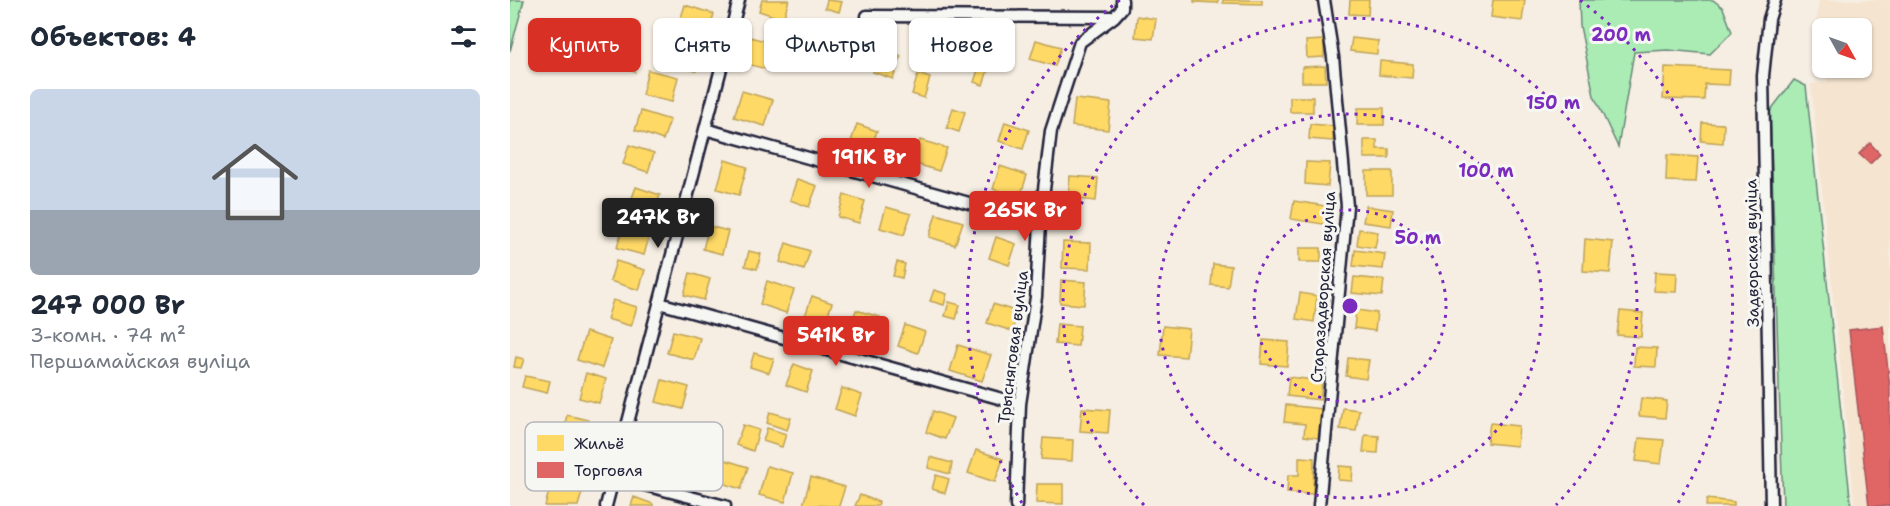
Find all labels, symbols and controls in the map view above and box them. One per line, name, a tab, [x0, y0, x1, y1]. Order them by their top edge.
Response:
chip: Купить	[528, 18, 641, 72]
chip: Снять	[653, 18, 752, 72]
chip: Фильтры	[764, 18, 897, 72]
chip: Новое	[909, 18, 1015, 72]
north arrow	[1812, 18, 1872, 78]
map controls	[1812, 18, 1872, 78]
text: Объектов: 4	[30, 19, 196, 54]
icon: filters	[447, 20, 480, 53]
text: 200 m	[1591, 23, 1652, 47]
text: 150 m	[1526, 91, 1581, 115]
icon: home	[201, 128, 309, 236]
pin: 191K Br	[814, 138, 924, 189]
text: 191K Br	[831, 144, 907, 170]
text: 100 m	[1458, 159, 1514, 183]
street label: Задворская вуліца	[1740, 179, 1764, 327]
street label: Старазадворская вуліца	[1306, 190, 1340, 383]
pin: 265K Br	[970, 191, 1080, 242]
text: 265K Br	[983, 197, 1067, 223]
pin: 247K Br	[603, 198, 713, 249]
text: 247K Br	[616, 204, 700, 230]
text: 50 m	[1395, 226, 1442, 250]
street label: Трысняговая вуліца	[993, 269, 1033, 425]
text: 247 000 Br	[30, 287, 185, 322]
centre of rings	[1340, 296, 1360, 316]
pin: 541K Br	[781, 316, 891, 367]
text: 3-комн. · 74 m²	[30, 322, 186, 348]
text: 541K Br	[797, 322, 875, 348]
text: Першамайская вуліца	[30, 348, 250, 374]
legend	[525, 422, 723, 491]
text: Жильё	[574, 433, 624, 454]
text: Торговля	[574, 460, 643, 481]

